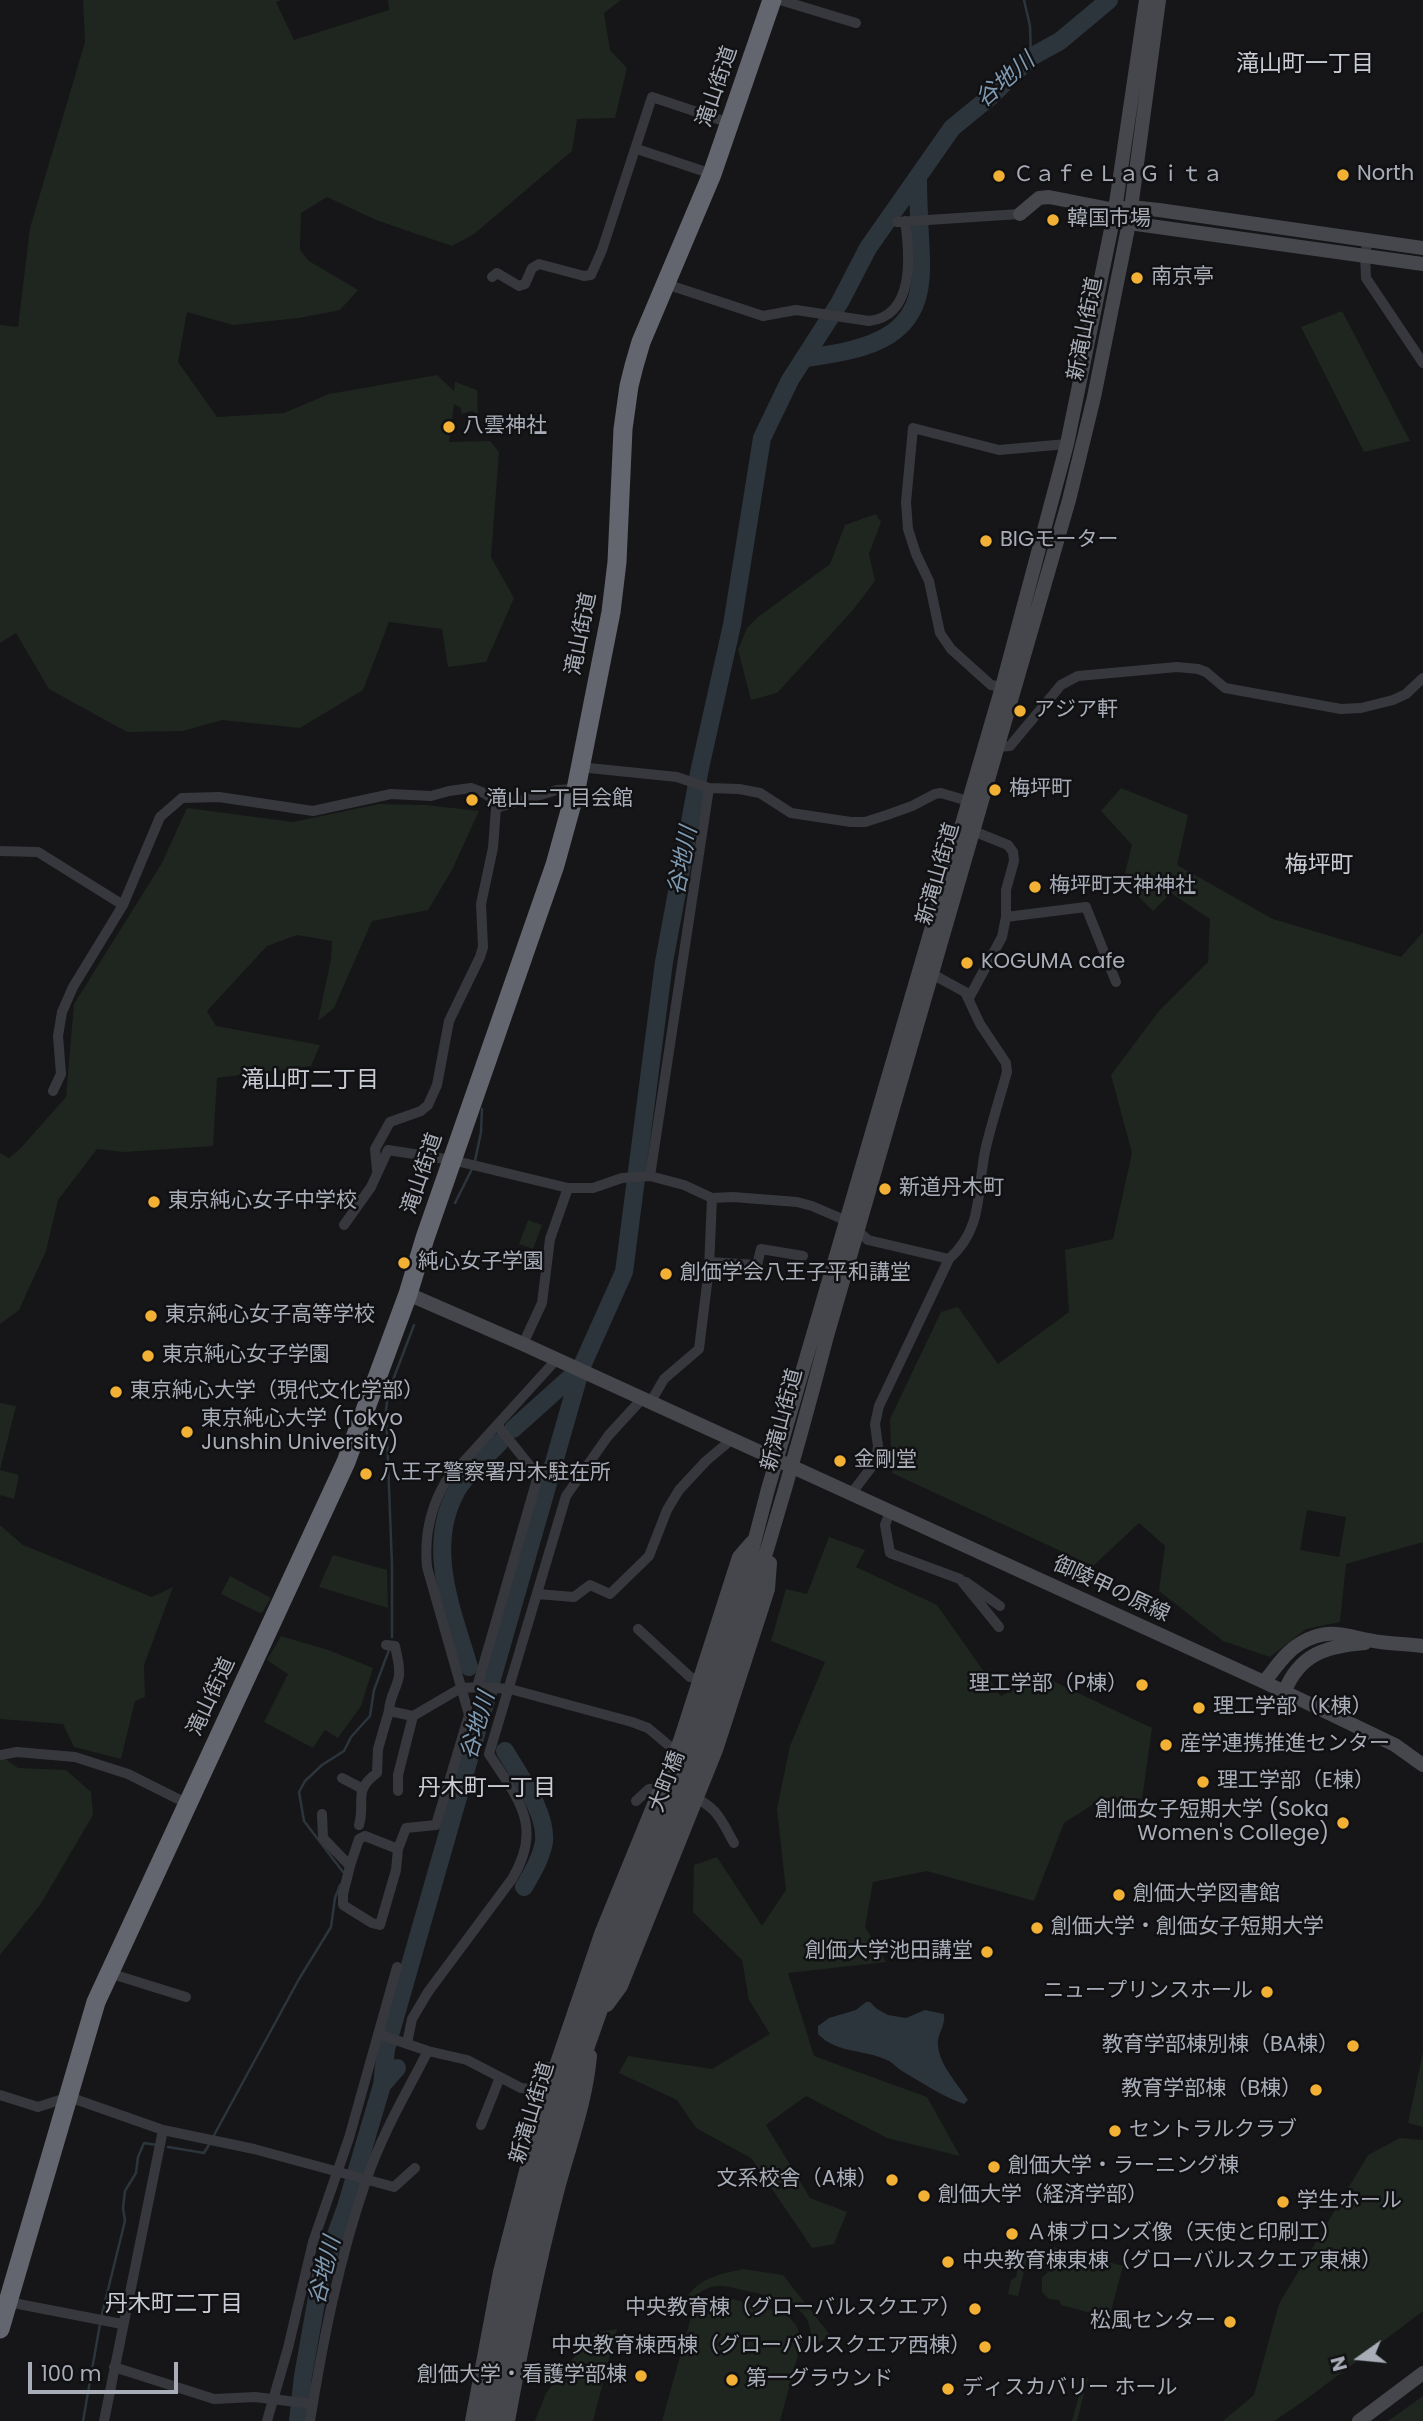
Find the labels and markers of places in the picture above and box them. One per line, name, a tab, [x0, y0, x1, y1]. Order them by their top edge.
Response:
place label: North	[1357, 162, 1414, 188]
place label: ＣａｆｅＬａＧｉｔａ	[1013, 163, 1223, 189]
marker: North	[1335, 167, 1351, 183]
marker: ＣａｆｅＬａＧｉｔａ	[991, 168, 1007, 184]
place label: 韓国市場	[1067, 207, 1151, 233]
marker: 韓国市場	[1045, 212, 1061, 228]
place label: 南京亭	[1151, 265, 1214, 291]
marker: 南京亭	[1129, 270, 1145, 286]
place label: 八雲神社	[463, 414, 547, 440]
marker: 八雲神社	[441, 419, 457, 435]
place label: BIGモーター	[1000, 528, 1118, 554]
marker: BIGモーター	[978, 533, 994, 549]
place label: アジア軒	[1034, 698, 1118, 724]
marker: アジア軒	[1012, 703, 1028, 719]
place label: 梅坪町	[1009, 777, 1072, 803]
marker: 梅坪町	[987, 782, 1003, 798]
place label: 滝山二丁目会館	[486, 787, 633, 813]
marker: 滝山二丁目会館	[464, 792, 480, 808]
place label: 梅坪町天神神社	[1049, 874, 1196, 900]
marker: 梅坪町天神神社	[1027, 879, 1043, 895]
place label: KOGUMA cafe	[981, 950, 1125, 976]
marker: KOGUMA cafe	[959, 955, 975, 971]
place label: 新道丹木町	[899, 1176, 1004, 1202]
marker: 新道丹木町	[877, 1181, 893, 1197]
place label: 東京純心女子中学校	[168, 1189, 357, 1215]
marker: 東京純心女子中学校	[146, 1194, 162, 1210]
place label: 純心女子学園	[418, 1250, 544, 1276]
marker: 純心女子学園	[396, 1255, 412, 1271]
place label: 創価学会八王子平和講堂	[680, 1261, 911, 1287]
marker: 創価学会八王子平和講堂	[658, 1266, 674, 1282]
place label: 東京純心女子高等学校	[165, 1303, 375, 1329]
marker: 東京純心女子高等学校	[143, 1308, 159, 1324]
place label: 東京純心女子学園	[162, 1343, 330, 1369]
marker: 東京純心女子学園	[140, 1348, 156, 1364]
place label: 東京純心大学（現代文化学部）	[130, 1379, 424, 1405]
marker: 東京純心大学（現代文化学部）	[108, 1384, 124, 1400]
place label: 東京純心大学 (Tokyo Junshin University)	[201, 1407, 403, 1457]
marker: 東京純心大学 (Tokyo Junshin University)	[179, 1424, 195, 1440]
place label: 金剛堂	[854, 1448, 917, 1474]
marker: 金剛堂	[832, 1453, 848, 1469]
place label: 八王子警察署丹木駐在所	[380, 1461, 611, 1487]
marker: 八王子警察署丹木駐在所	[358, 1466, 374, 1482]
place label: 理工学部（P棟）	[969, 1672, 1128, 1698]
marker: 理工学部（P棟）	[1134, 1677, 1150, 1693]
place label: 理工学部（K棟）	[1213, 1695, 1373, 1721]
marker: 理工学部（K棟）	[1191, 1700, 1207, 1716]
place label: 産学連携推進センター	[1180, 1732, 1390, 1758]
marker: 産学連携推進センター	[1158, 1737, 1174, 1753]
place label: 理工学部（E棟）	[1217, 1769, 1375, 1795]
marker: 理工学部（E棟）	[1195, 1774, 1211, 1790]
place label: 創価女子短期大学 (Soka Women's College)	[1095, 1798, 1329, 1848]
marker: 創価女子短期大学 (Soka Women's College)	[1335, 1815, 1351, 1831]
place label: 創価大学図書館	[1133, 1882, 1280, 1908]
marker: 創価大学図書館	[1111, 1887, 1127, 1903]
place label: 創価大学・創価女子短期大学	[1051, 1915, 1324, 1941]
marker: 創価大学・創価女子短期大学	[1029, 1920, 1045, 1936]
place label: 創価大学池田講堂	[805, 1939, 973, 1965]
marker: 創価大学池田講堂	[979, 1944, 995, 1960]
place label: ニュープリンスホール	[1043, 1979, 1253, 2005]
marker: ニュープリンスホール	[1259, 1984, 1275, 2000]
place label: 教育学部棟別棟（BA棟）	[1102, 2033, 1339, 2059]
marker: 教育学部棟別棟（BA棟）	[1345, 2038, 1361, 2054]
place label: 教育学部棟（B棟）	[1121, 2077, 1302, 2103]
marker: 教育学部棟（B棟）	[1308, 2082, 1324, 2098]
place label: セントラルクラブ	[1129, 2118, 1297, 2144]
marker: セントラルクラブ	[1107, 2123, 1123, 2139]
place label: 創価大学・ラーニング棟	[1008, 2154, 1239, 2180]
marker: 創価大学・ラーニング棟	[986, 2159, 1002, 2175]
place label: 文系校舎（A棟）	[717, 2167, 878, 2193]
marker: 文系校舎（A棟）	[884, 2172, 900, 2188]
place label: 創価大学（経済学部）	[938, 2183, 1148, 2209]
marker: 創価大学（経済学部）	[916, 2188, 932, 2204]
place label: 学生ホール	[1297, 2189, 1402, 2215]
marker: 学生ホール	[1275, 2194, 1291, 2210]
place label: Ａ棟ブロンズ像（天使と印刷工）	[1026, 2221, 1341, 2247]
marker: Ａ棟ブロンズ像（天使と印刷工）	[1004, 2226, 1020, 2242]
place label: 中央教育棟東棟（グローバルスクエア東棟）	[962, 2249, 1382, 2275]
marker: 中央教育棟東棟（グローバルスクエア東棟）	[940, 2254, 956, 2270]
place label: 中央教育棟（グローバルスクエア）	[625, 2296, 961, 2322]
marker: 中央教育棟（グローバルスクエア）	[967, 2301, 983, 2317]
place label: 松風センター	[1090, 2309, 1216, 2335]
marker: 松風センター	[1222, 2314, 1238, 2330]
place label: 中央教育棟西棟（グローバルスクエア西棟）	[551, 2334, 971, 2360]
marker: 中央教育棟西棟（グローバルスクエア西棟）	[977, 2339, 993, 2355]
place label: 創価大学・看護学部棟	[417, 2363, 627, 2389]
place label: 第一グラウンド	[746, 2367, 893, 2393]
marker: 創価大学・看護学部棟	[633, 2368, 649, 2384]
marker: 第一グラウンド	[724, 2372, 740, 2388]
place label: ディスカバリー ホール	[962, 2376, 1178, 2402]
marker: ディスカバリー ホール	[940, 2381, 956, 2397]

